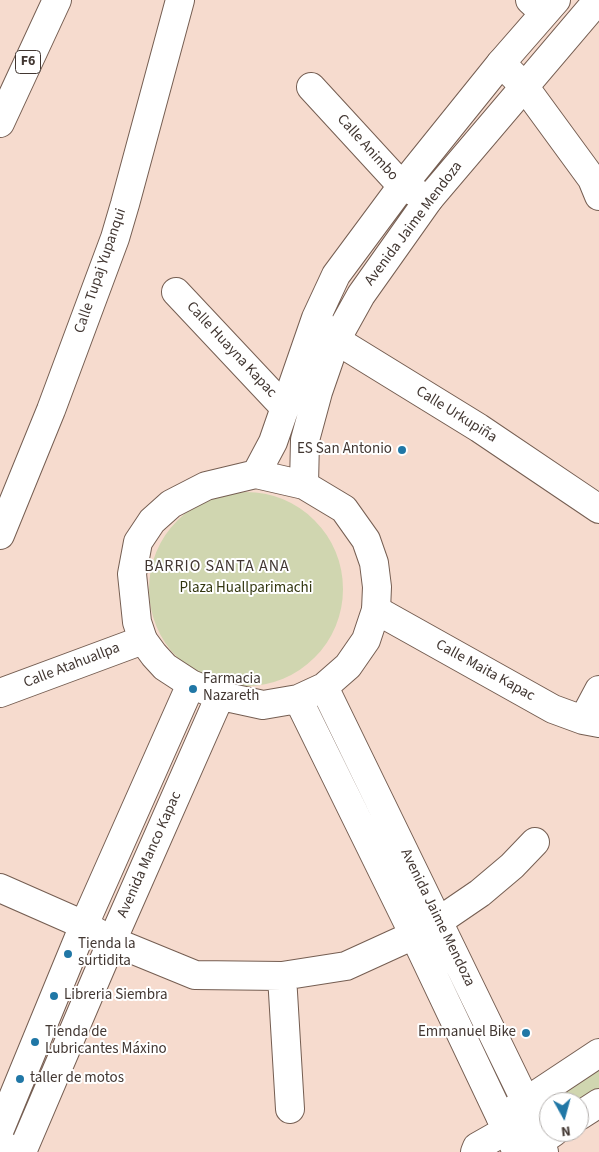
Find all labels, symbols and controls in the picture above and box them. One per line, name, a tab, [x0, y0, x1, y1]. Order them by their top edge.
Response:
road number: F6	[15, 51, 40, 74]
street label: Calle Animbo	[333, 111, 401, 185]
street label: Avenida Jaime Mendoza	[361, 158, 467, 290]
street label: Calle Tupaj Yupanqui	[71, 206, 131, 336]
street label: Calle Huayna Kapac	[182, 298, 280, 402]
street label: Calle Urkupiña	[412, 383, 500, 447]
place label: ES San Antonio	[297, 441, 392, 459]
marker: ES San Antonio	[396, 444, 408, 456]
district label: BARRIO SANTA ANA	[142, 557, 292, 577]
park label: Plaza Huallparimachi	[180, 580, 312, 598]
street label: Calle Maita Kapac	[432, 636, 538, 706]
street label: Calle Atahuallpa	[21, 639, 123, 693]
place label: Farmacia Nazareth	[203, 671, 261, 706]
marker: Farmacia Nazareth	[187, 683, 199, 695]
street label: Avenida Manco Kapac	[114, 789, 186, 921]
street label: Avenida Jaime Mendoza	[396, 846, 478, 990]
place label: Tienda la surtidita	[78, 936, 136, 971]
marker: Tienda la surtidita	[62, 948, 74, 960]
place label: Libreria Siembra	[64, 987, 168, 1005]
marker: Libreria Siembra	[48, 990, 60, 1002]
place label: Tienda de Lubricantes Máxino	[45, 1024, 167, 1059]
place label: Emmanuel Bike	[418, 1024, 516, 1042]
marker: Emmanuel Bike	[520, 1027, 532, 1039]
marker: Tienda de Lubricantes Máxino	[29, 1036, 41, 1048]
place label: taller de motos	[30, 1070, 124, 1088]
marker: taller de motos	[14, 1073, 26, 1085]
north arrow	[539, 1092, 589, 1142]
text: N	[560, 1120, 572, 1141]

